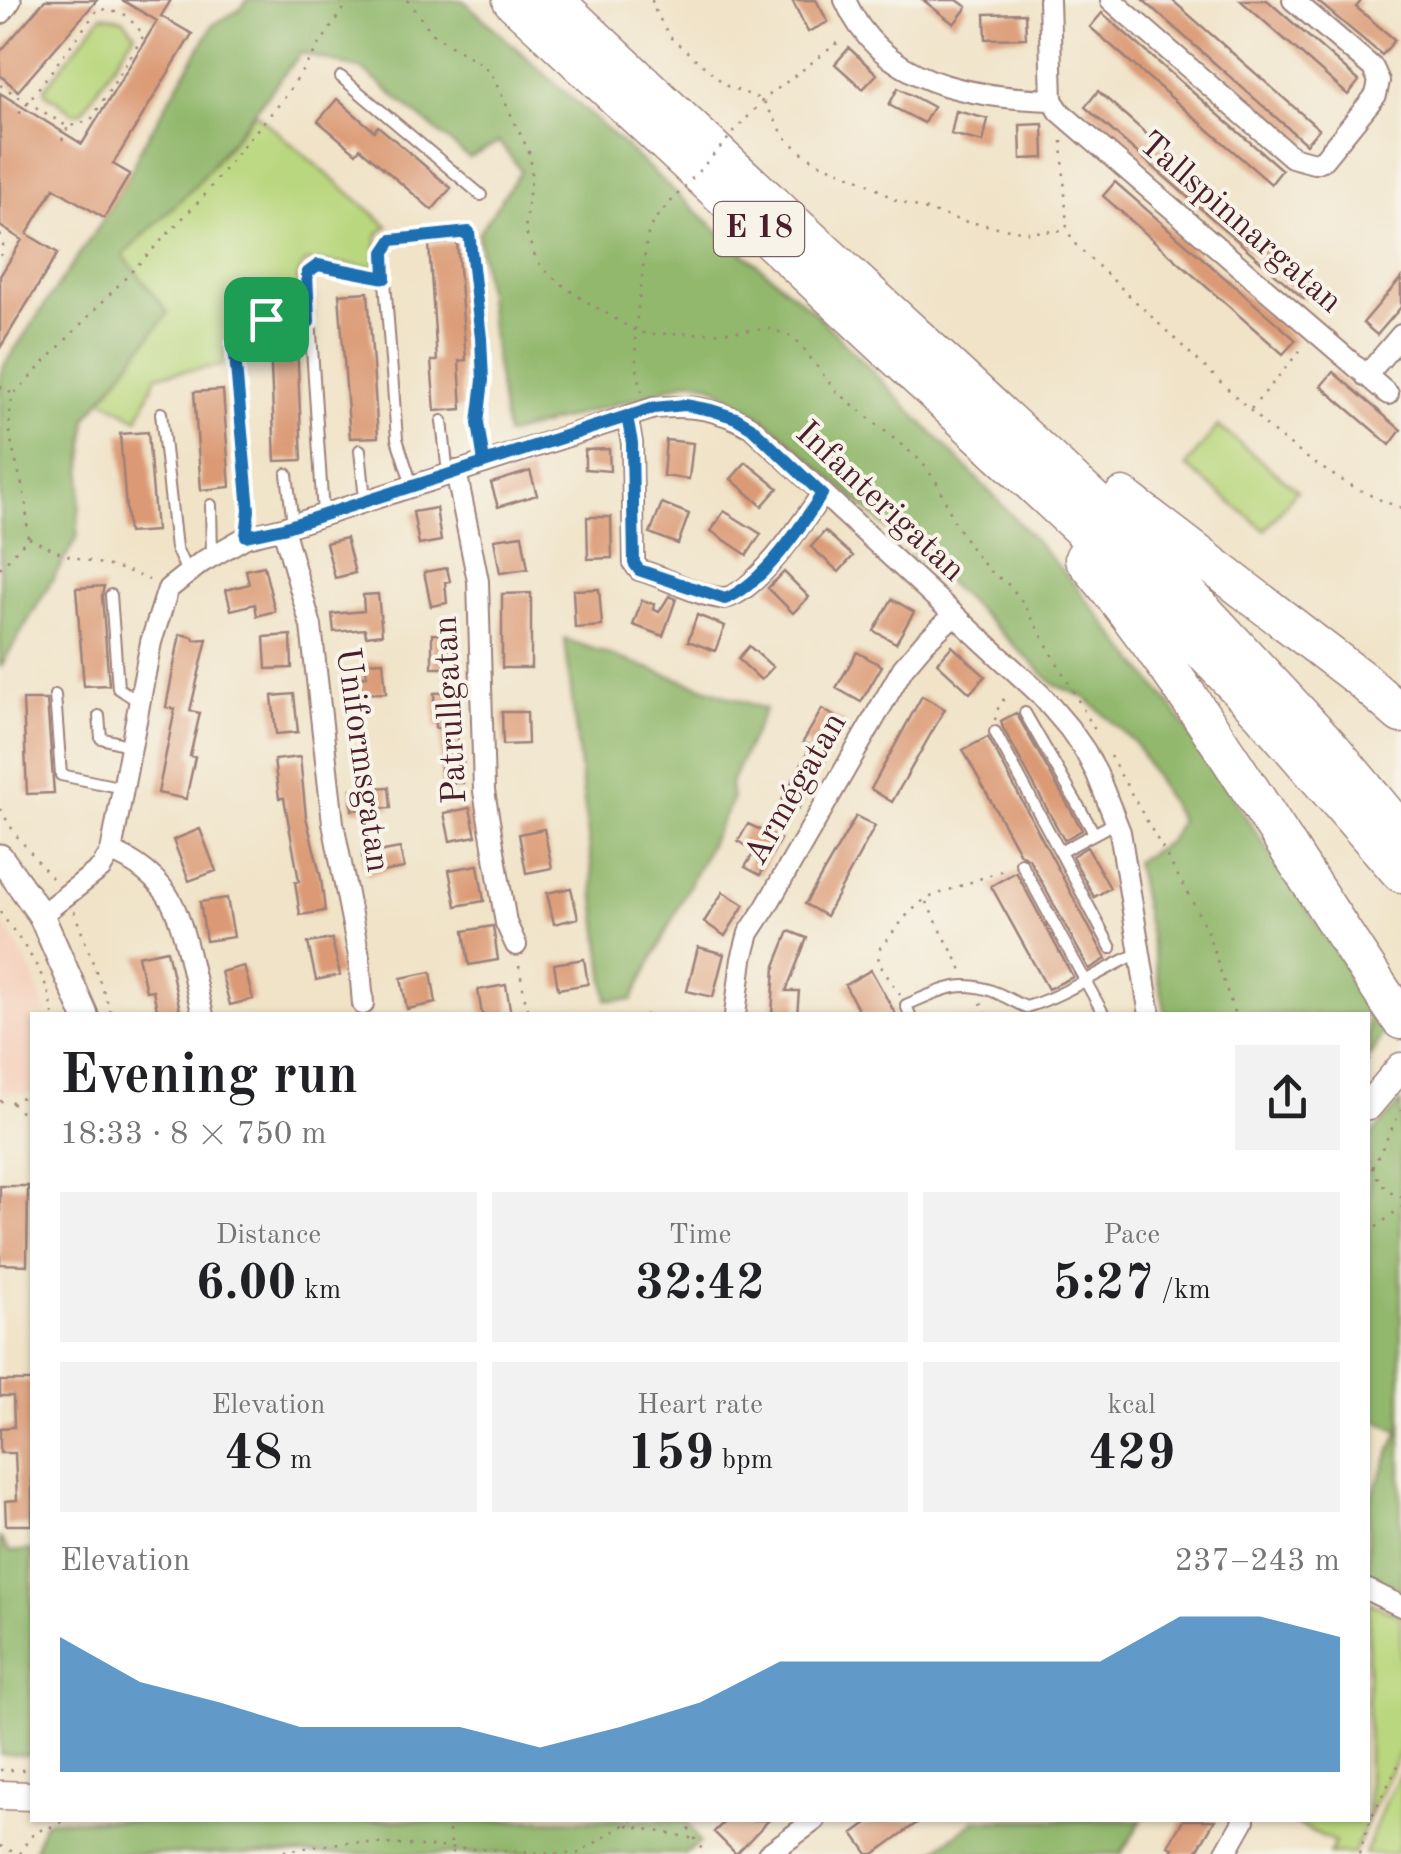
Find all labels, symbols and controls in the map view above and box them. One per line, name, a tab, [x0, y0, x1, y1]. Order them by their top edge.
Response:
street label: Tallspinnargatan	[1132, 126, 1348, 320]
road number: E 18	[714, 202, 804, 256]
pin	[224, 277, 309, 362]
icon: arrive	[239, 292, 294, 347]
street label: Infanterigatan	[789, 415, 971, 589]
street label: Patrullgatan	[429, 615, 473, 805]
street label: Uniformsgatan	[329, 645, 395, 875]
street label: Armégatan	[738, 707, 854, 871]
button: share	[1235, 1045, 1340, 1150]
text: Evening run	[60, 1050, 358, 1105]
text: 18:33 · 8 × 750 m	[60, 1119, 327, 1151]
text: Distance	[216, 1222, 321, 1250]
text: Time	[669, 1222, 731, 1250]
text: Pace	[1103, 1222, 1160, 1250]
text: 6.00	[196, 1260, 297, 1310]
text: 32:42	[635, 1260, 765, 1310]
text: 5:27	[1053, 1260, 1154, 1310]
text: km	[297, 1277, 341, 1305]
text: /km	[1154, 1277, 1211, 1305]
text: Elevation	[211, 1392, 325, 1420]
text: Heart rate	[637, 1392, 763, 1420]
text: kcal	[1108, 1392, 1156, 1420]
text: 48	[224, 1430, 282, 1480]
text: 159	[627, 1430, 714, 1480]
text: 429	[1088, 1430, 1175, 1480]
text: m	[282, 1447, 312, 1475]
text: bpm	[714, 1447, 773, 1475]
text: Elevation	[60, 1546, 190, 1578]
text: 237–243 m	[1174, 1546, 1340, 1578]

